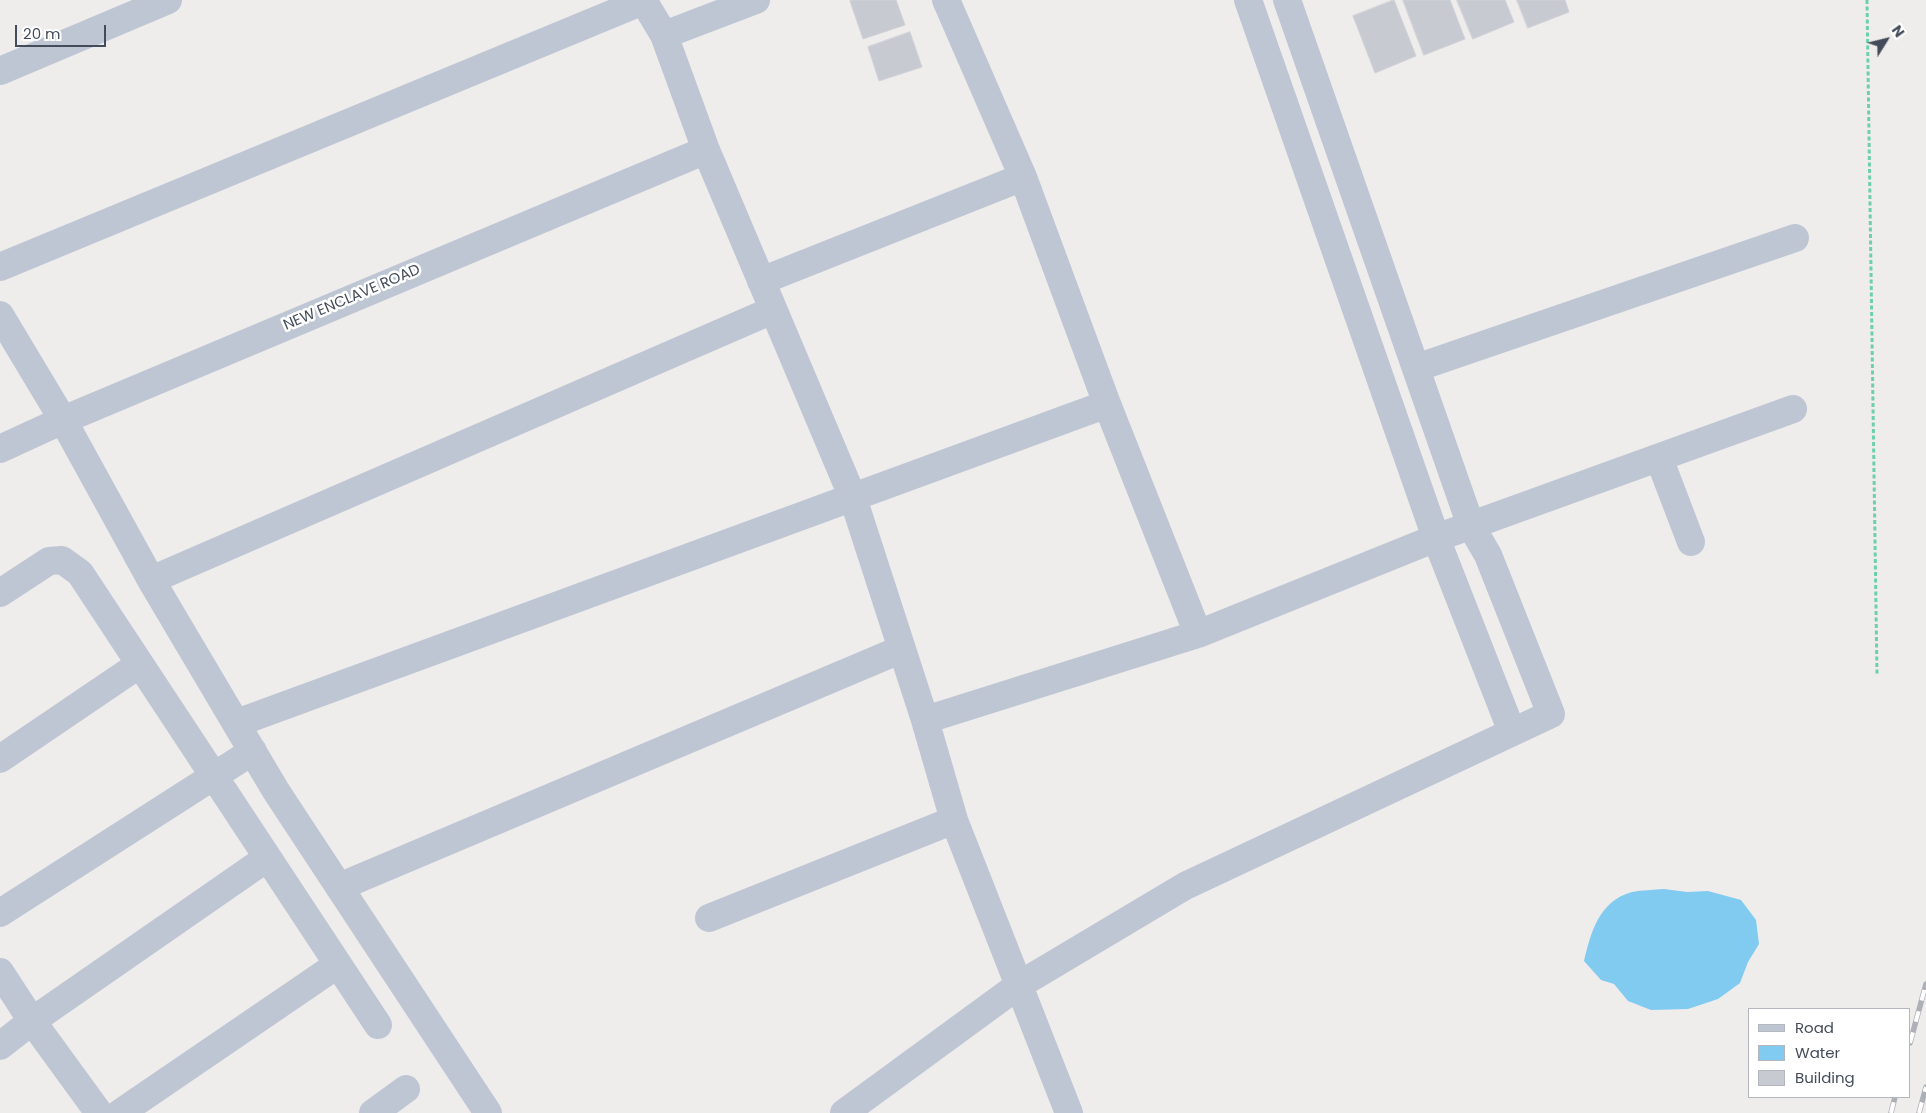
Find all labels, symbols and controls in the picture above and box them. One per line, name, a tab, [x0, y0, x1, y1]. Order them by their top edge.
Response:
scale bar	[18, 15, 109, 47]
north arrow	[1861, 15, 1911, 65]
text: N	[1887, 21, 1909, 41]
text: 20 m	[23, 23, 61, 44]
street label: NEW ENCLAVE ROAD	[281, 261, 423, 335]
legend	[1748, 1008, 1911, 1098]
text: Road	[1795, 1017, 1834, 1038]
text: Water	[1795, 1042, 1840, 1063]
text: Building	[1795, 1067, 1855, 1088]

